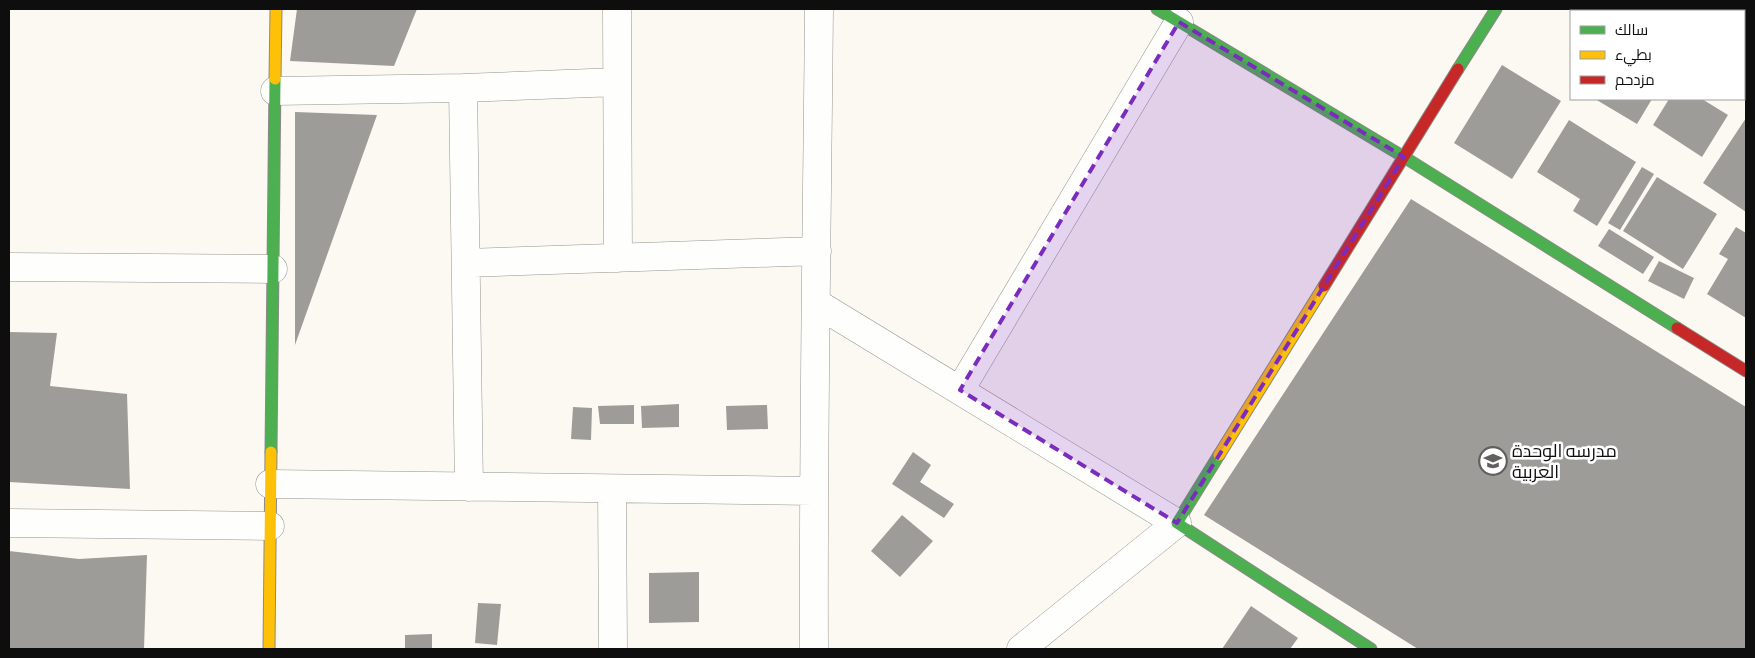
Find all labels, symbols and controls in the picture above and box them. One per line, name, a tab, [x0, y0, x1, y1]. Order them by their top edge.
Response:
legend	[1570, 10, 1745, 100]
text: سالك	[1615, 22, 1648, 38]
text: بطيء	[1615, 47, 1652, 67]
text: مزدحم	[1615, 72, 1655, 90]
place label: مدرسه الوحدة العربية	[1512, 441, 1617, 483]
school or university icon: مدرسه الوحدة العربية	[1478, 446, 1508, 476]

